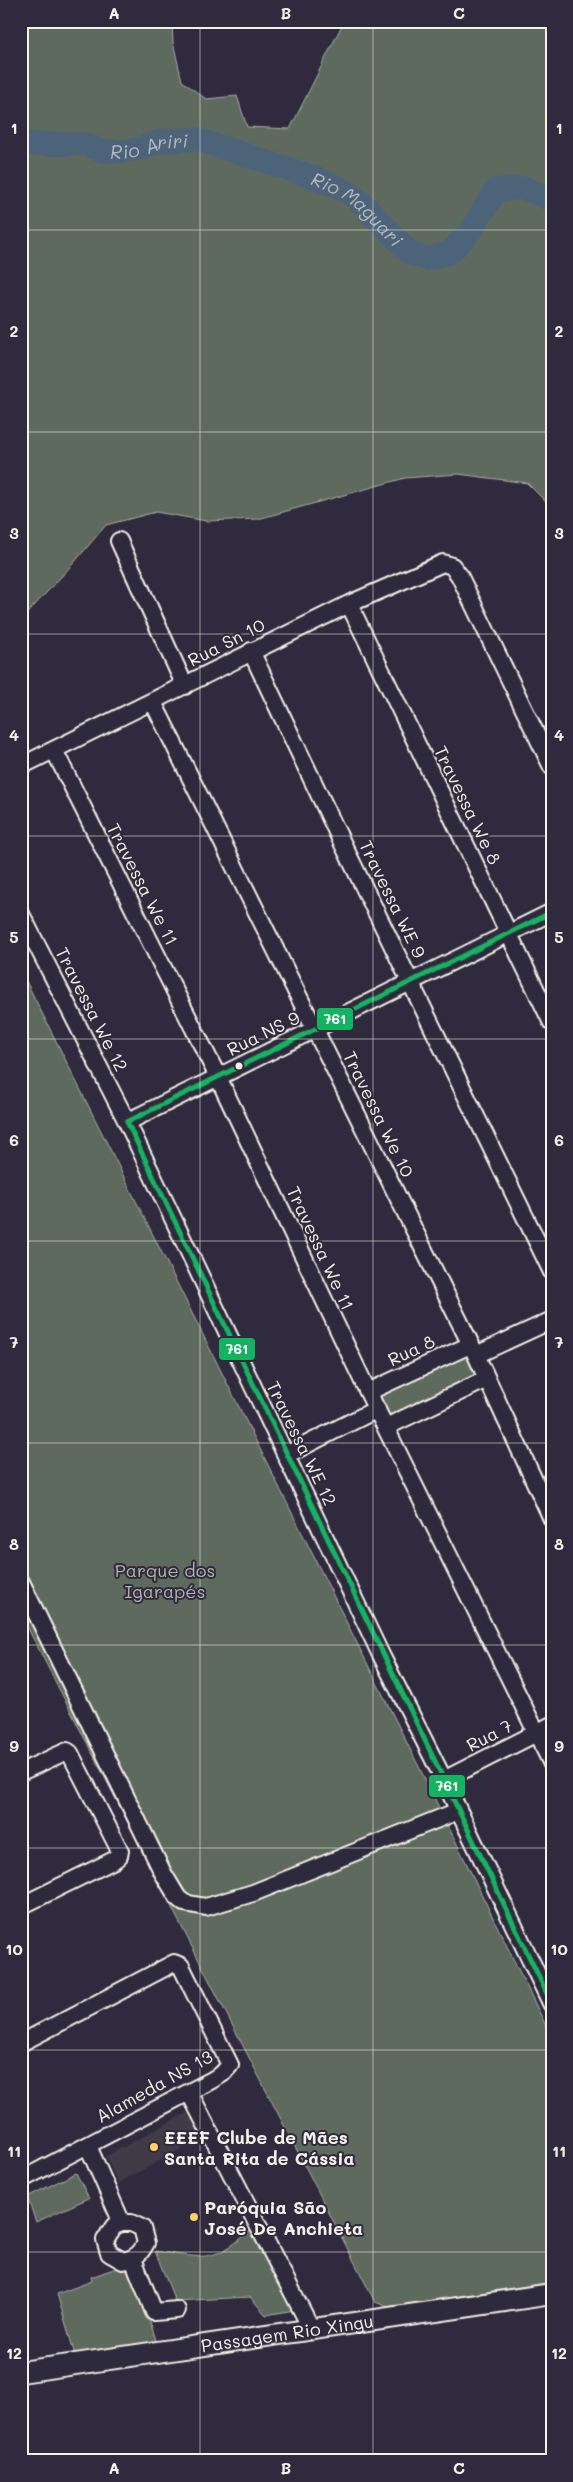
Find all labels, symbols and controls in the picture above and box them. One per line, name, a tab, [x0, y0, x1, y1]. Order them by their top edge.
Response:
text: A	[108, 2, 120, 23]
text: B	[281, 2, 291, 23]
text: C	[453, 2, 465, 23]
text: 1	[10, 117, 18, 138]
text: 1	[555, 117, 563, 138]
water label: Rio Ariri	[110, 127, 189, 164]
water label: Rio Maguari	[308, 165, 409, 251]
text: 2	[10, 320, 19, 341]
text: 2	[555, 320, 564, 341]
text: 3	[9, 522, 19, 543]
text: 3	[554, 522, 564, 543]
street label: Rua Sn 10	[183, 612, 269, 672]
text: 4	[9, 724, 19, 745]
text: 4	[554, 724, 564, 745]
street label: Travessa We 8	[429, 742, 507, 868]
street label: Travessa We 11	[102, 819, 184, 949]
street label: Travessa WE 9	[354, 836, 432, 962]
text: 5	[9, 926, 19, 947]
text: 5	[554, 926, 564, 947]
street label: Travessa We 12	[50, 943, 134, 1075]
street label: Rua NS 9	[223, 1005, 304, 1061]
line badge: 761	[316, 1007, 354, 1031]
text: 761	[324, 1009, 346, 1028]
street label: Travessa We 10	[338, 1047, 420, 1181]
unlabelled marker	[234, 1061, 244, 1071]
text: 6	[9, 1129, 19, 1150]
text: 6	[554, 1129, 564, 1150]
street label: Travessa We 11	[282, 1182, 360, 1314]
street label: Rua 8	[384, 1329, 438, 1371]
text: 7	[10, 1331, 19, 1352]
text: 7	[555, 1331, 564, 1352]
line badge: 761	[218, 1337, 256, 1361]
text: 761	[226, 1339, 248, 1358]
street label: Travessa WE 12	[262, 1377, 342, 1509]
text: 8	[9, 1533, 19, 1554]
text: 8	[554, 1533, 564, 1554]
park label: Parque dos Igarapés	[115, 1558, 215, 1603]
street label: Rua 7	[462, 1713, 516, 1757]
text: 9	[9, 1735, 19, 1756]
text: 9	[554, 1735, 564, 1756]
line badge: 761	[428, 1774, 466, 1798]
text: 761	[436, 1776, 458, 1795]
text: 10	[5, 1938, 23, 1959]
text: 10	[550, 1938, 568, 1959]
street label: Alameda NS 13	[91, 2044, 217, 2128]
place label: EEEF Clube de Mães Santa Rita de Cássia	[164, 2125, 355, 2170]
text: 11	[7, 2140, 21, 2161]
text: 11	[552, 2140, 566, 2161]
marker: EEEF Clube de Mães Santa Rita de Cássia	[148, 2141, 160, 2153]
place label: Paróquia São José De Anchieta	[204, 2195, 363, 2240]
marker: Paróquia São José De Anchieta	[188, 2211, 200, 2223]
street label: Passagem Rio Xingu	[199, 2308, 375, 2357]
text: 12	[6, 2342, 22, 2363]
text: 12	[551, 2342, 567, 2363]
text: A	[108, 2457, 120, 2478]
text: B	[281, 2457, 291, 2478]
text: C	[453, 2457, 465, 2478]

